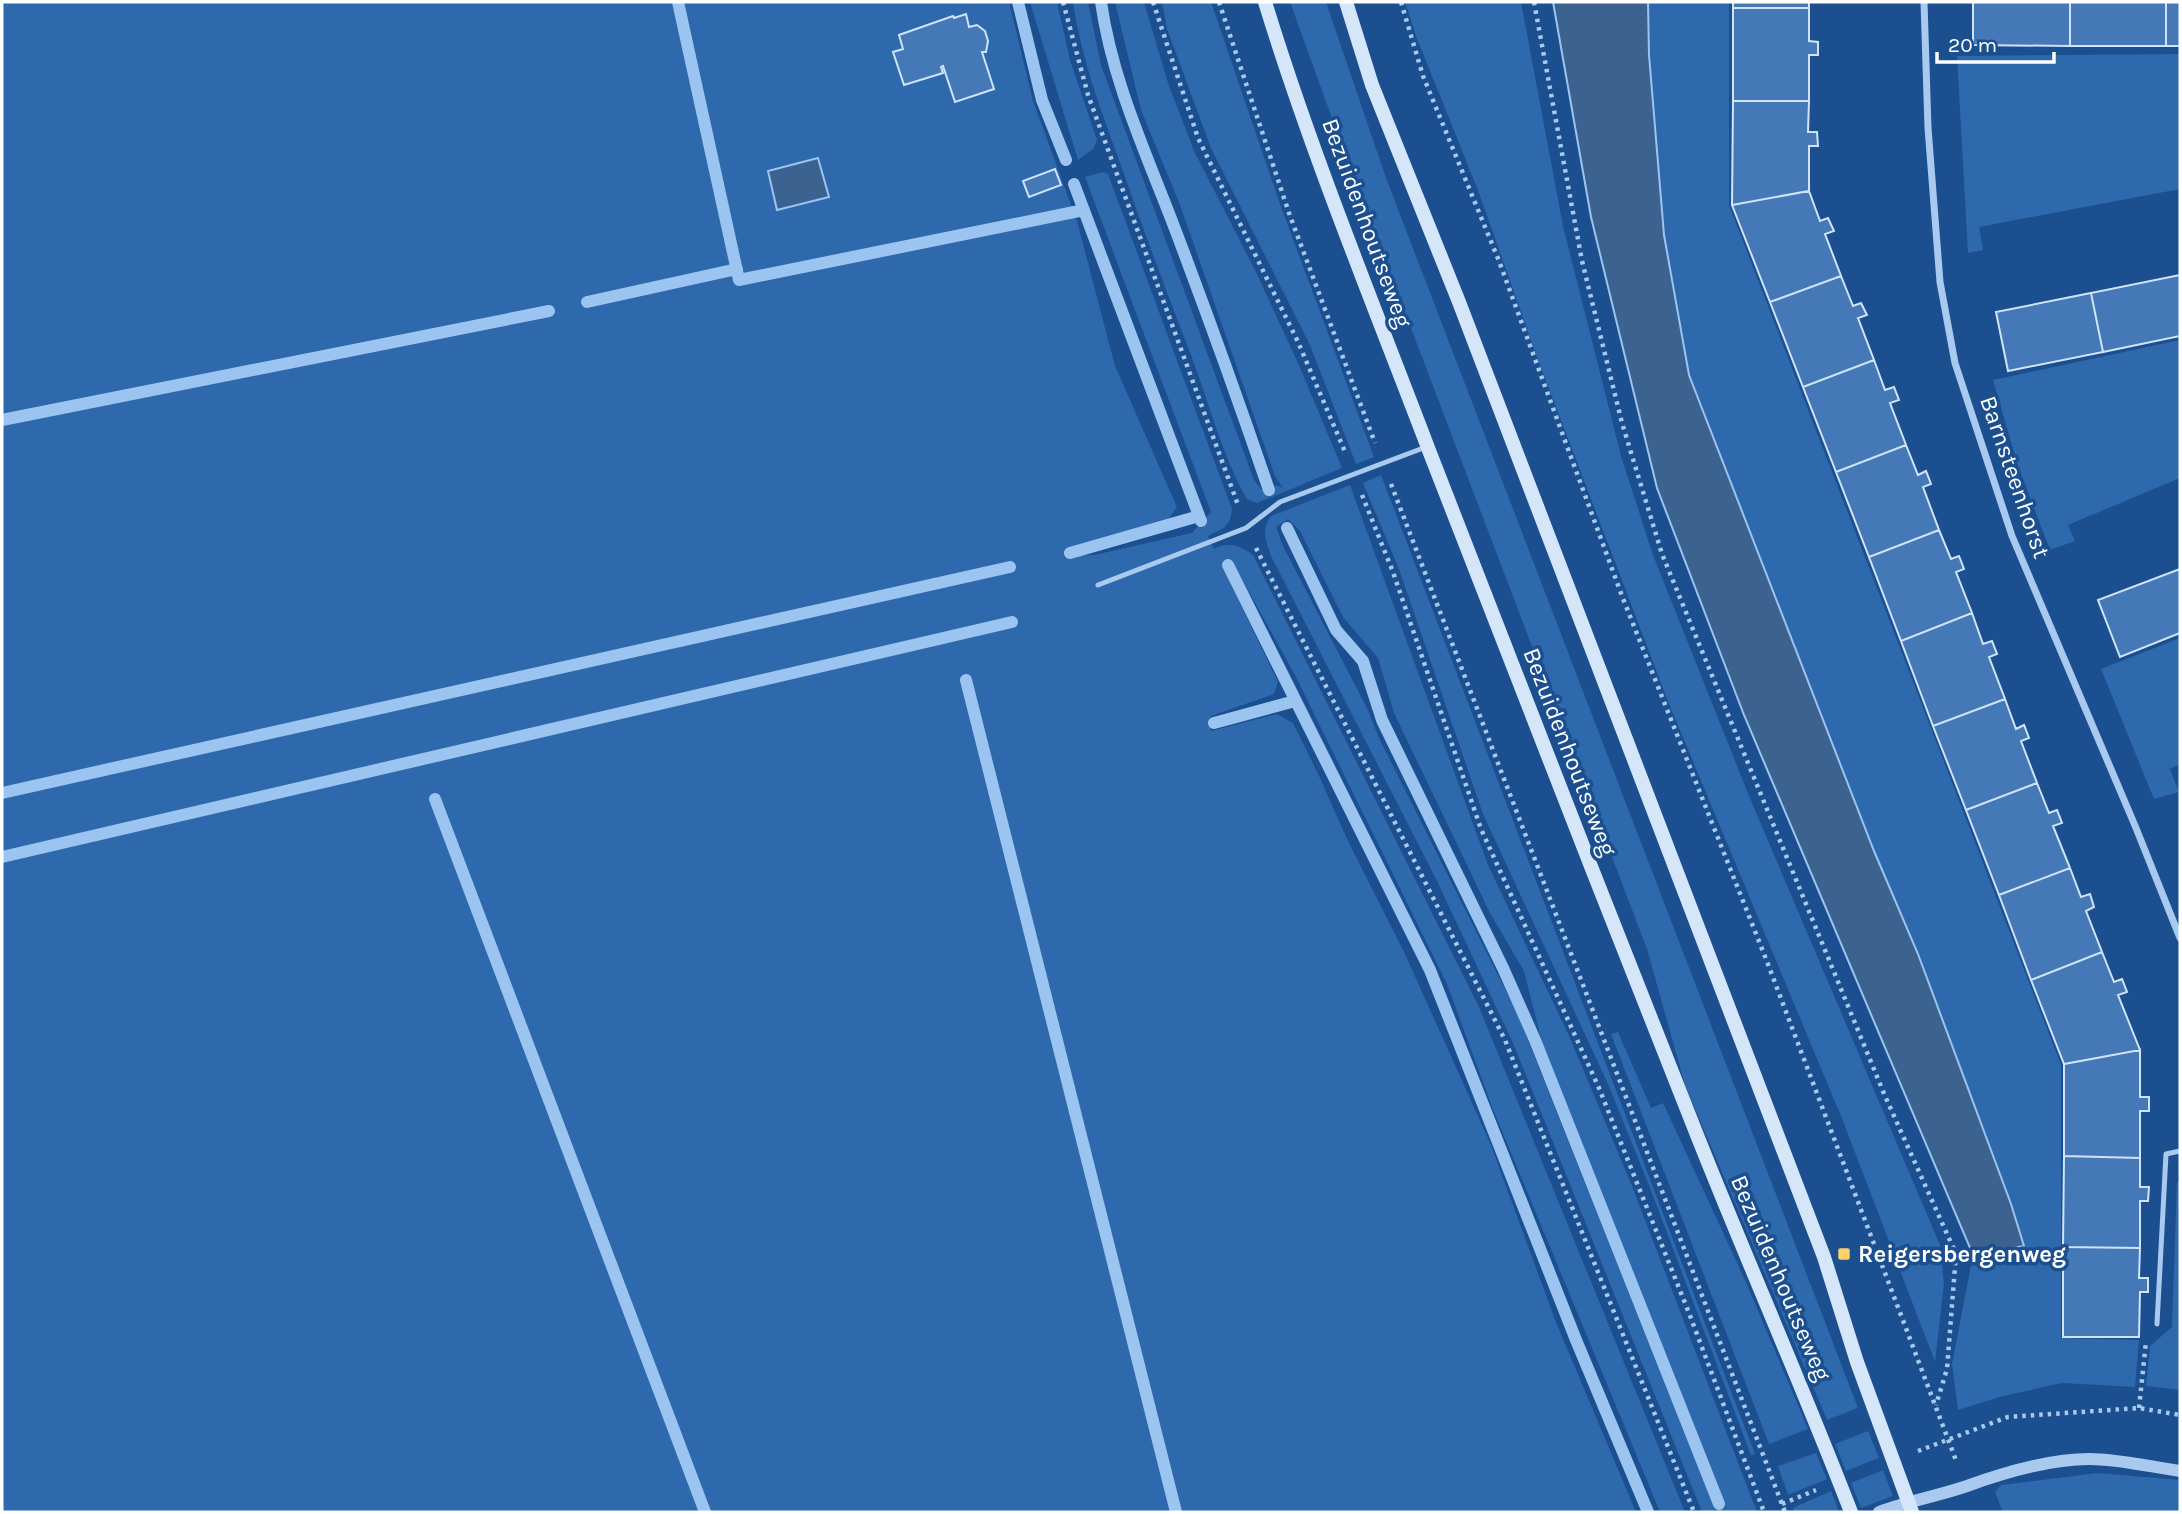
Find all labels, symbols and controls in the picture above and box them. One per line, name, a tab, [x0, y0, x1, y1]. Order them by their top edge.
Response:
scale bar	[1937, 21, 2054, 65]
text: 20 m	[1948, 33, 1997, 57]
street label: Bezuidenhoutseweg	[1316, 115, 1418, 332]
street label: Barnsteenhorst	[1974, 392, 2056, 562]
street label: Bezuidenhoutseweg	[1517, 644, 1623, 860]
street label: Bezuidenhoutseweg	[1725, 1171, 1837, 1385]
place label: Reigersbergenweg	[1858, 1240, 2066, 1268]
marker: Reigersbergenweg	[1836, 1246, 1852, 1262]

